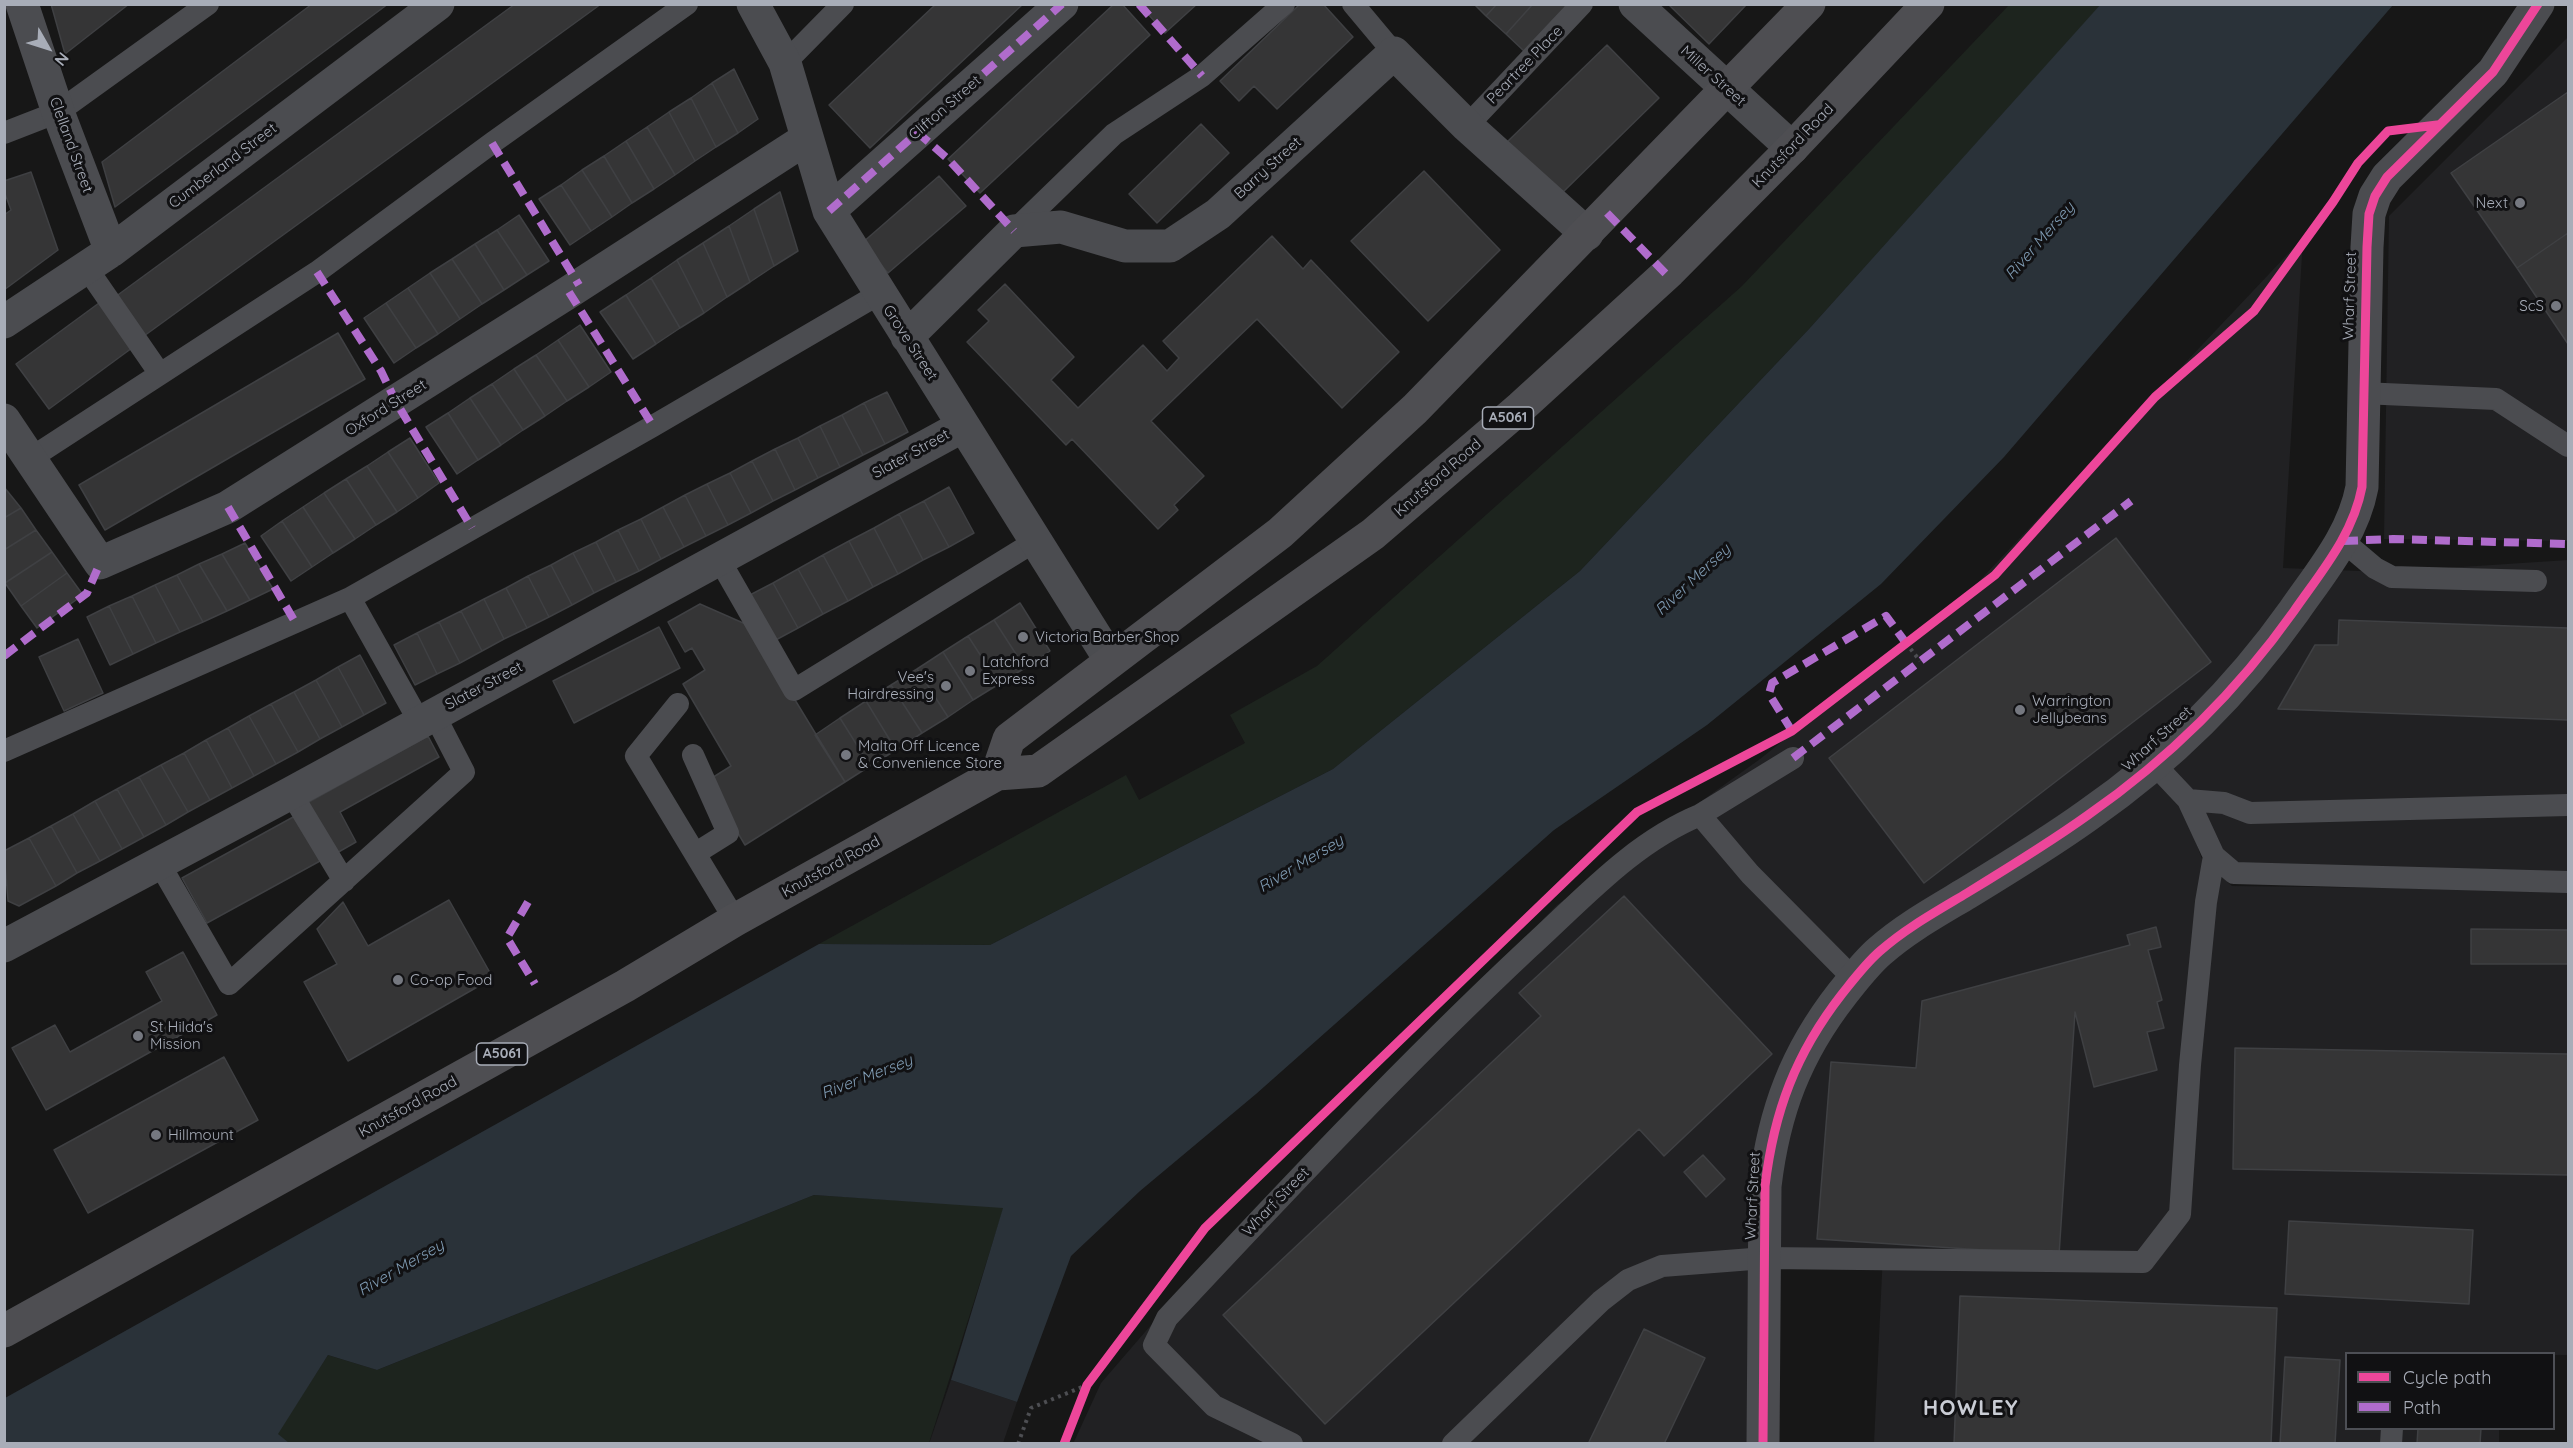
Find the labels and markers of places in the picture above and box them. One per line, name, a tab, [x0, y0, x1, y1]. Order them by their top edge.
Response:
place label: Next	[2476, 194, 2508, 212]
marker: Next	[2513, 196, 2527, 210]
place label: ScS	[2519, 297, 2544, 315]
marker: ScS	[2549, 299, 2563, 313]
place label: Victoria Barber Shop	[1035, 628, 1179, 646]
marker: Victoria Barber Shop	[1016, 630, 1030, 644]
place label: Latchford Express	[982, 653, 1049, 688]
marker: Latchford Express	[963, 664, 977, 678]
place label: Vee's Hairdressing	[847, 668, 934, 703]
marker: Vee's Hairdressing	[939, 679, 953, 693]
place label: Warrington Jellybeans	[2032, 692, 2111, 727]
marker: Warrington Jellybeans	[2013, 703, 2027, 717]
place label: Malta Off Licence & Convenience Store	[858, 737, 1002, 772]
marker: Malta Off Licence & Convenience Store	[839, 748, 853, 762]
place label: Co-op Food	[410, 971, 492, 989]
marker: Co-op Food	[391, 973, 405, 987]
place label: St Hilda's Mission	[150, 1018, 213, 1053]
marker: St Hilda's Mission	[131, 1029, 145, 1043]
place label: Hillmount	[168, 1126, 234, 1144]
marker: Hillmount	[149, 1128, 163, 1142]

